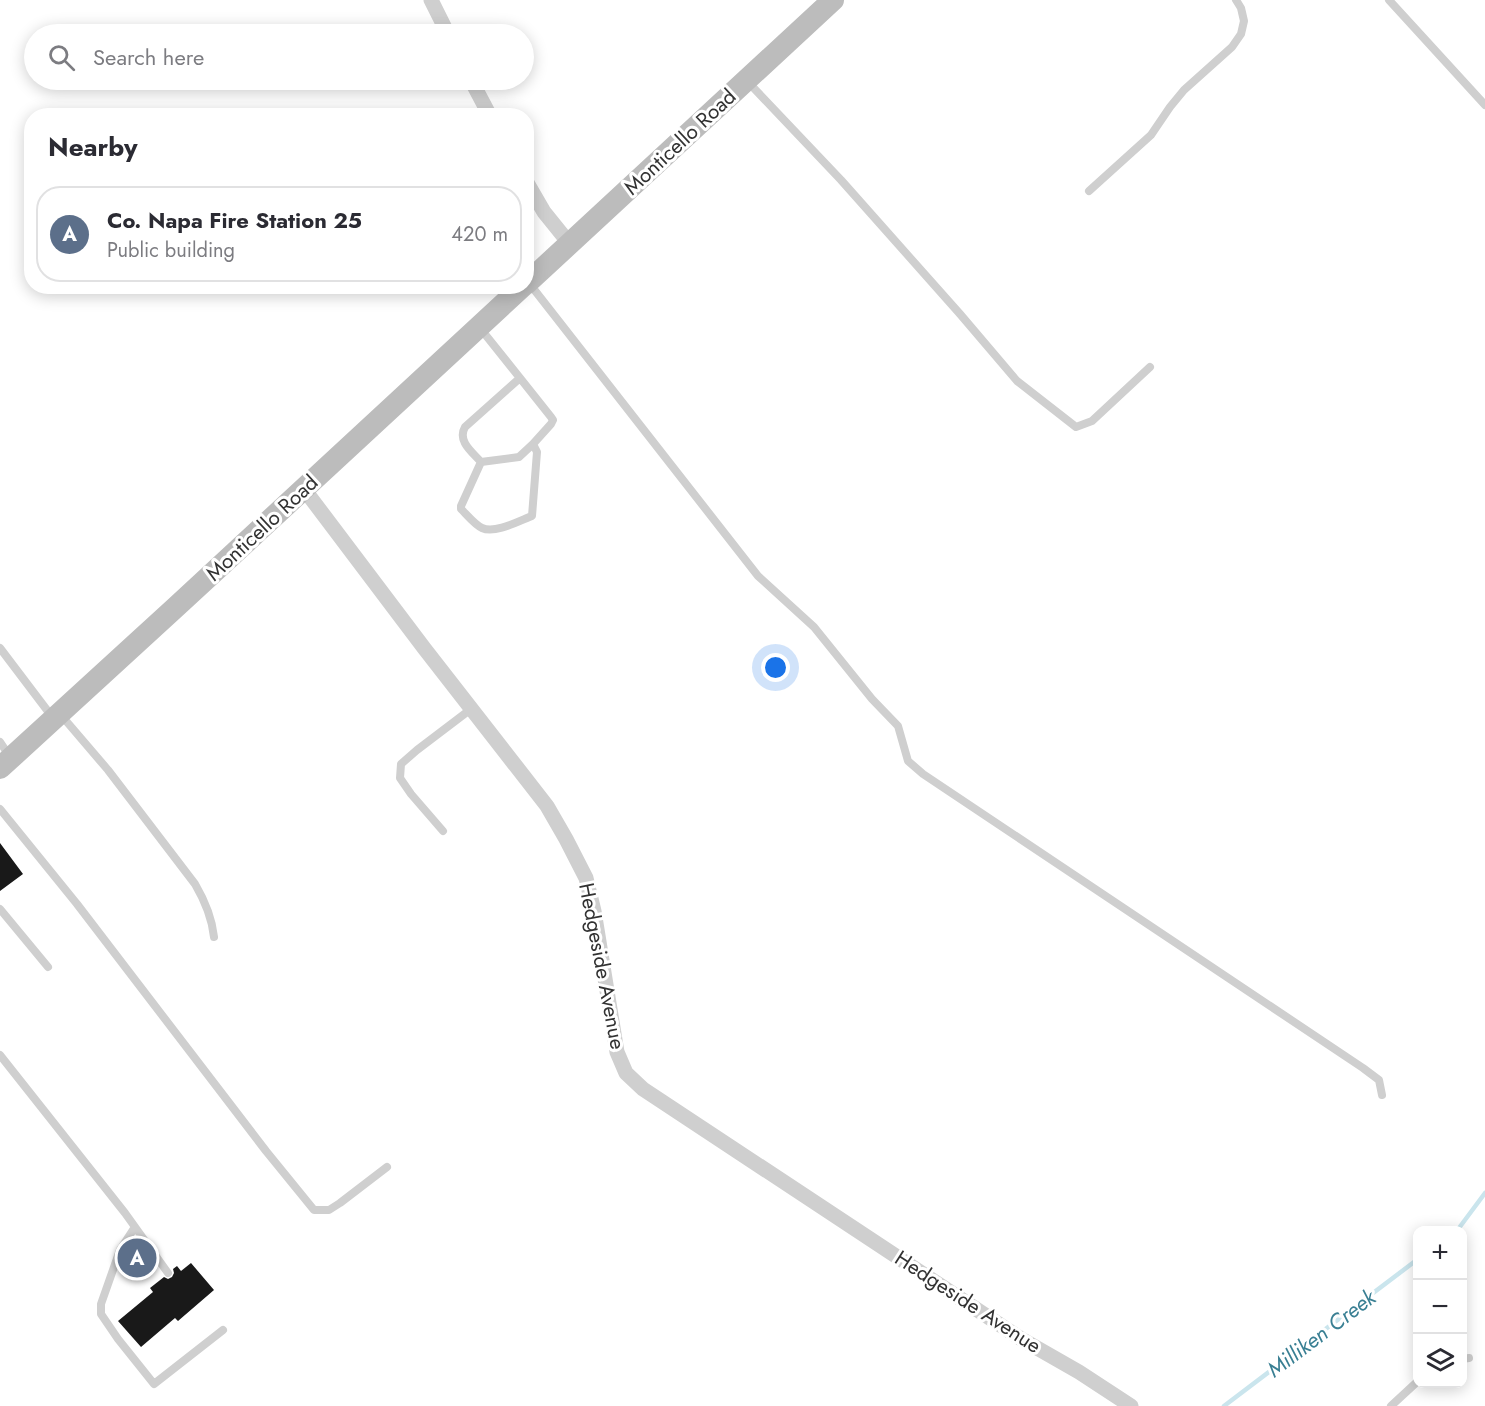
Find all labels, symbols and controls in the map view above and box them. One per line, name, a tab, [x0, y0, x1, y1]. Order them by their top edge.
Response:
search box	[24, 24, 534, 90]
icon: search	[45, 41, 78, 74]
text: Search here	[93, 41, 204, 73]
street label: Monticello Road	[617, 82, 743, 202]
text: Nearby	[48, 128, 137, 166]
text: Co. Napa Fire Station 25	[107, 204, 362, 236]
text: A	[62, 220, 77, 249]
text: 420 m	[451, 220, 508, 249]
text: Public building	[107, 236, 235, 265]
street label: Monticello Road	[199, 468, 325, 588]
your location	[761, 653, 790, 682]
street label: Hedgeside Avenue	[571, 880, 633, 1052]
map controls	[1413, 1226, 1467, 1388]
button: +	[1413, 1226, 1467, 1280]
pin: A	[118, 1236, 156, 1280]
street label: Hedgeside Avenue	[889, 1243, 1047, 1361]
water label: Milliken Creek	[1260, 1280, 1383, 1385]
button: −	[1413, 1280, 1467, 1334]
button: layers	[1413, 1334, 1467, 1388]

